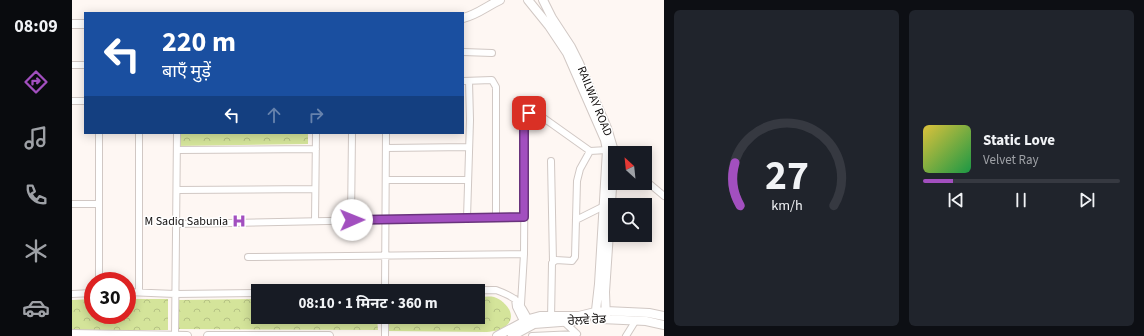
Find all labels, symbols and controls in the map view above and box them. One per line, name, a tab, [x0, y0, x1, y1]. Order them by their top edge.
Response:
text: 08:09	[14, 14, 58, 39]
text: 220 m	[162, 22, 236, 62]
icon: left	[96, 28, 148, 80]
text: बाएँ मुड़ें	[162, 59, 211, 84]
street label: RAILWAY ROAD	[573, 64, 616, 139]
icon: directions	[22, 68, 50, 96]
pin	[512, 96, 546, 130]
icon: arrive	[518, 102, 540, 124]
icon: left	[221, 104, 243, 126]
icon: ahead	[263, 104, 285, 126]
icon: right	[305, 104, 327, 126]
icon: music	[22, 124, 50, 152]
text: Static Love	[983, 130, 1055, 151]
north arrow	[608, 146, 652, 190]
map controls	[608, 146, 652, 242]
text: 27	[765, 146, 808, 206]
text: Velvet Ray	[983, 151, 1039, 169]
icon: phone	[22, 181, 50, 209]
icon: previous	[945, 189, 967, 211]
icon: pause	[1010, 189, 1032, 211]
icon: next	[1076, 189, 1098, 211]
text: km/h	[771, 195, 802, 216]
button: search	[608, 198, 652, 242]
position arrow	[331, 199, 373, 241]
place label: M Sadiq Sabunia	[145, 213, 228, 230]
hospital icon: M Sadiq Sabunia	[231, 213, 247, 229]
icon: climate	[22, 237, 50, 265]
speed limit sign: 30	[84, 272, 136, 324]
text: 08:10 · 1 मिनट · 360 m	[298, 293, 438, 314]
icon: car	[22, 294, 50, 322]
street label: ਰੇਲਵੇ ਰੋਡ	[566, 311, 607, 330]

